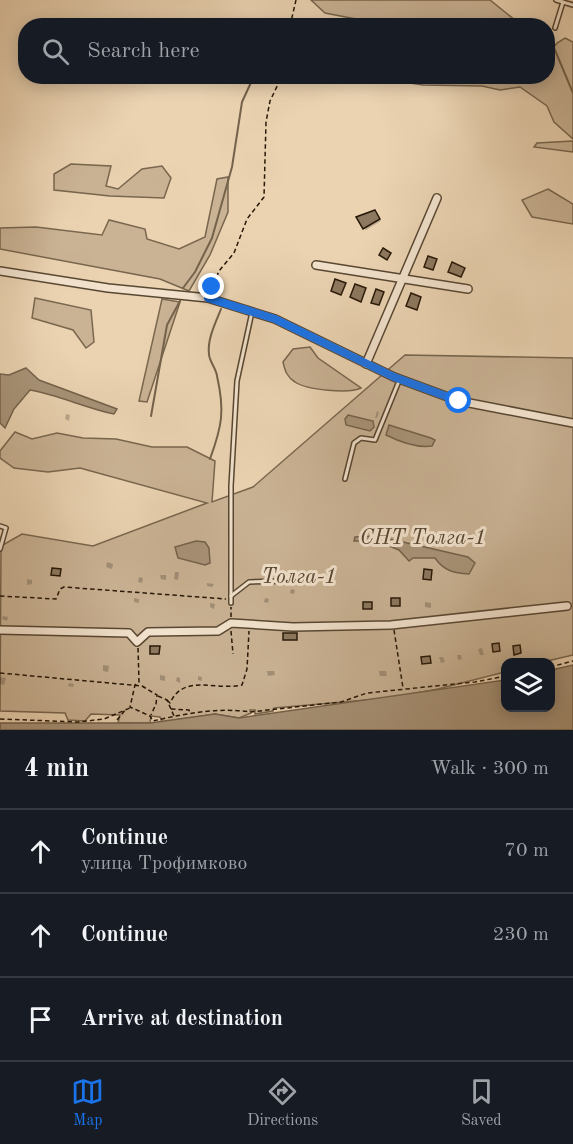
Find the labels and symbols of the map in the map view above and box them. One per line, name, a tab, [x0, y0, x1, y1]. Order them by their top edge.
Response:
route end	[198, 273, 224, 299]
route start	[445, 387, 471, 413]
park label: СНТ Толга-1	[360, 528, 486, 549]
park label: Толга-1	[261, 567, 337, 588]

